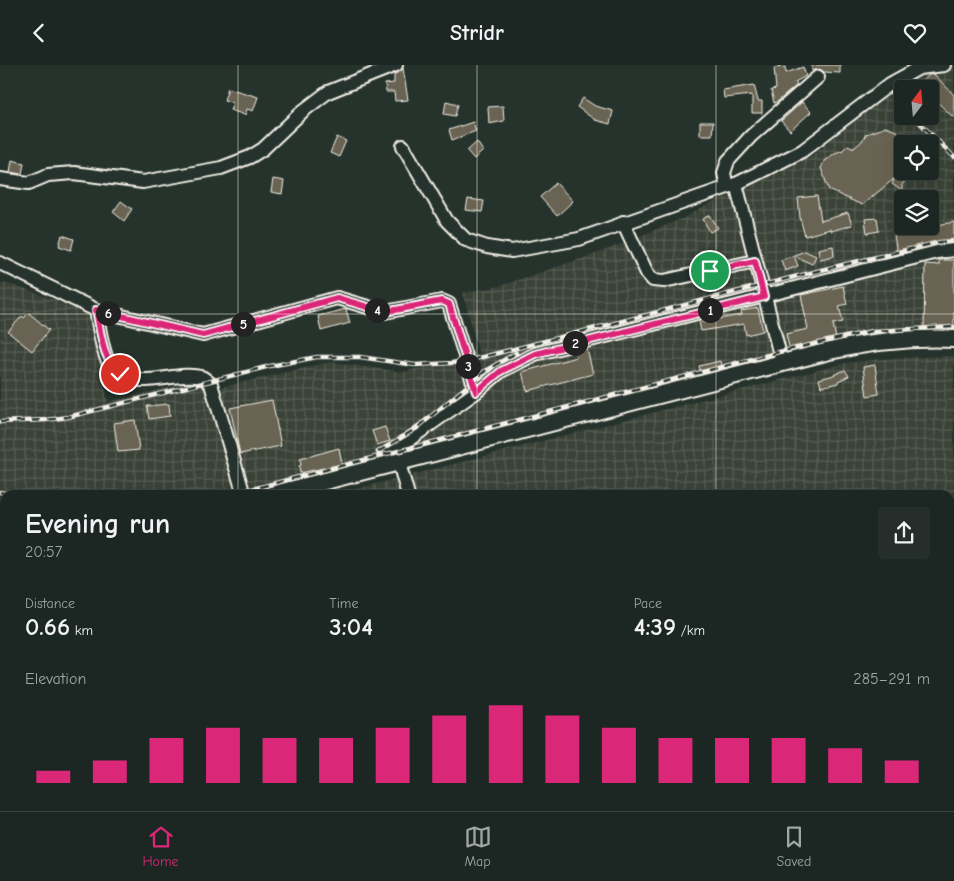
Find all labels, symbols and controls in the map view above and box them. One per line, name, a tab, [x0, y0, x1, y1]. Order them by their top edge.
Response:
icon: back	[25, 19, 53, 47]
icon: heart	[901, 19, 929, 47]
text: Stridr	[450, 20, 504, 46]
north arrow	[894, 80, 939, 125]
map controls	[894, 80, 939, 235]
button: locate	[894, 135, 939, 180]
button: layers	[894, 190, 939, 235]
pin	[689, 250, 731, 292]
icon: arrive	[696, 257, 724, 285]
pin: 4	[364, 297, 390, 323]
pin: 1	[698, 297, 722, 323]
pin: 6	[96, 301, 120, 325]
text: 4	[374, 302, 381, 319]
text: 1	[708, 302, 713, 319]
text: 6	[105, 305, 112, 322]
pin: 5	[230, 311, 256, 337]
text: 5	[240, 316, 247, 333]
pin: 2	[562, 331, 588, 355]
text: 2	[572, 335, 579, 352]
pin	[99, 353, 141, 395]
pin: 3	[456, 353, 480, 379]
text: 3	[465, 358, 472, 375]
icon: check	[106, 360, 134, 388]
button: share	[878, 507, 930, 559]
text: Evening run	[25, 508, 170, 540]
text: 20:57	[25, 543, 62, 561]
text: Distance	[25, 595, 75, 612]
text: Time	[329, 595, 358, 612]
text: Pace	[634, 595, 662, 612]
text: 0.66	[25, 612, 70, 641]
text: 3:04	[329, 612, 373, 641]
text: 4:39	[634, 612, 676, 641]
text: km	[70, 622, 93, 639]
text: /km	[676, 622, 705, 639]
text: Elevation	[25, 670, 86, 688]
text: 285–291 m	[853, 670, 930, 688]
tab: Home	[142, 823, 179, 870]
tab: Map	[464, 823, 492, 870]
tab: Saved	[777, 823, 812, 870]

